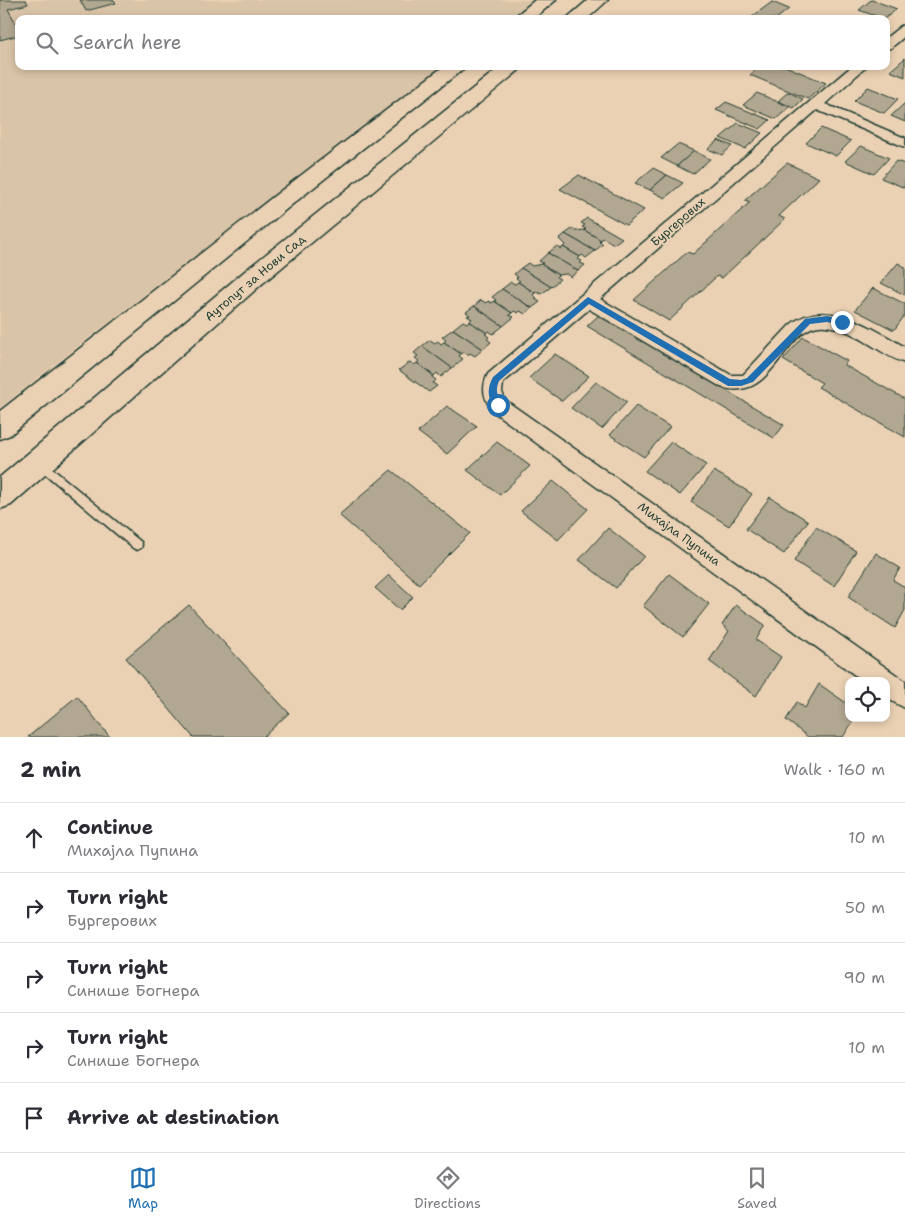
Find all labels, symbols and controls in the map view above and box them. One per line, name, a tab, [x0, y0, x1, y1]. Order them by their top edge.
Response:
search box	[15, 15, 890, 70]
icon: search	[33, 29, 61, 57]
text: Search here	[73, 30, 182, 55]
street label: Бургерових	[647, 194, 709, 250]
street label: Аутопут за Нови Сад	[201, 231, 309, 325]
route end	[831, 311, 854, 334]
route start	[487, 394, 510, 417]
street label: Михајла Пупина	[635, 499, 724, 570]
map controls	[845, 677, 890, 722]
button: locate	[845, 677, 890, 722]
text: 2 min	[20, 756, 81, 784]
text: Walk · 160 m	[784, 759, 885, 780]
text: Continue	[67, 815, 153, 840]
icon: ahead	[20, 824, 48, 852]
text: 10 m	[848, 827, 885, 848]
text: Михајла Пупина	[67, 840, 198, 861]
text: Turn right	[67, 885, 168, 910]
icon: right	[20, 894, 48, 922]
text: 50 m	[845, 897, 885, 918]
text: Бургерових	[67, 910, 157, 931]
text: Turn right	[67, 955, 168, 980]
icon: right	[20, 964, 48, 992]
text: 90 m	[844, 967, 885, 988]
text: Синише Богнера	[67, 980, 199, 1001]
text: Turn right	[67, 1025, 168, 1050]
icon: right	[20, 1034, 48, 1062]
text: 10 m	[848, 1037, 885, 1058]
text: Синише Богнера	[67, 1050, 199, 1071]
icon: arrive	[20, 1104, 48, 1132]
text: Arrive at destination	[67, 1105, 279, 1130]
tab: Map	[128, 1164, 158, 1212]
tab: Directions	[414, 1164, 481, 1212]
tab: Saved	[737, 1164, 777, 1212]

